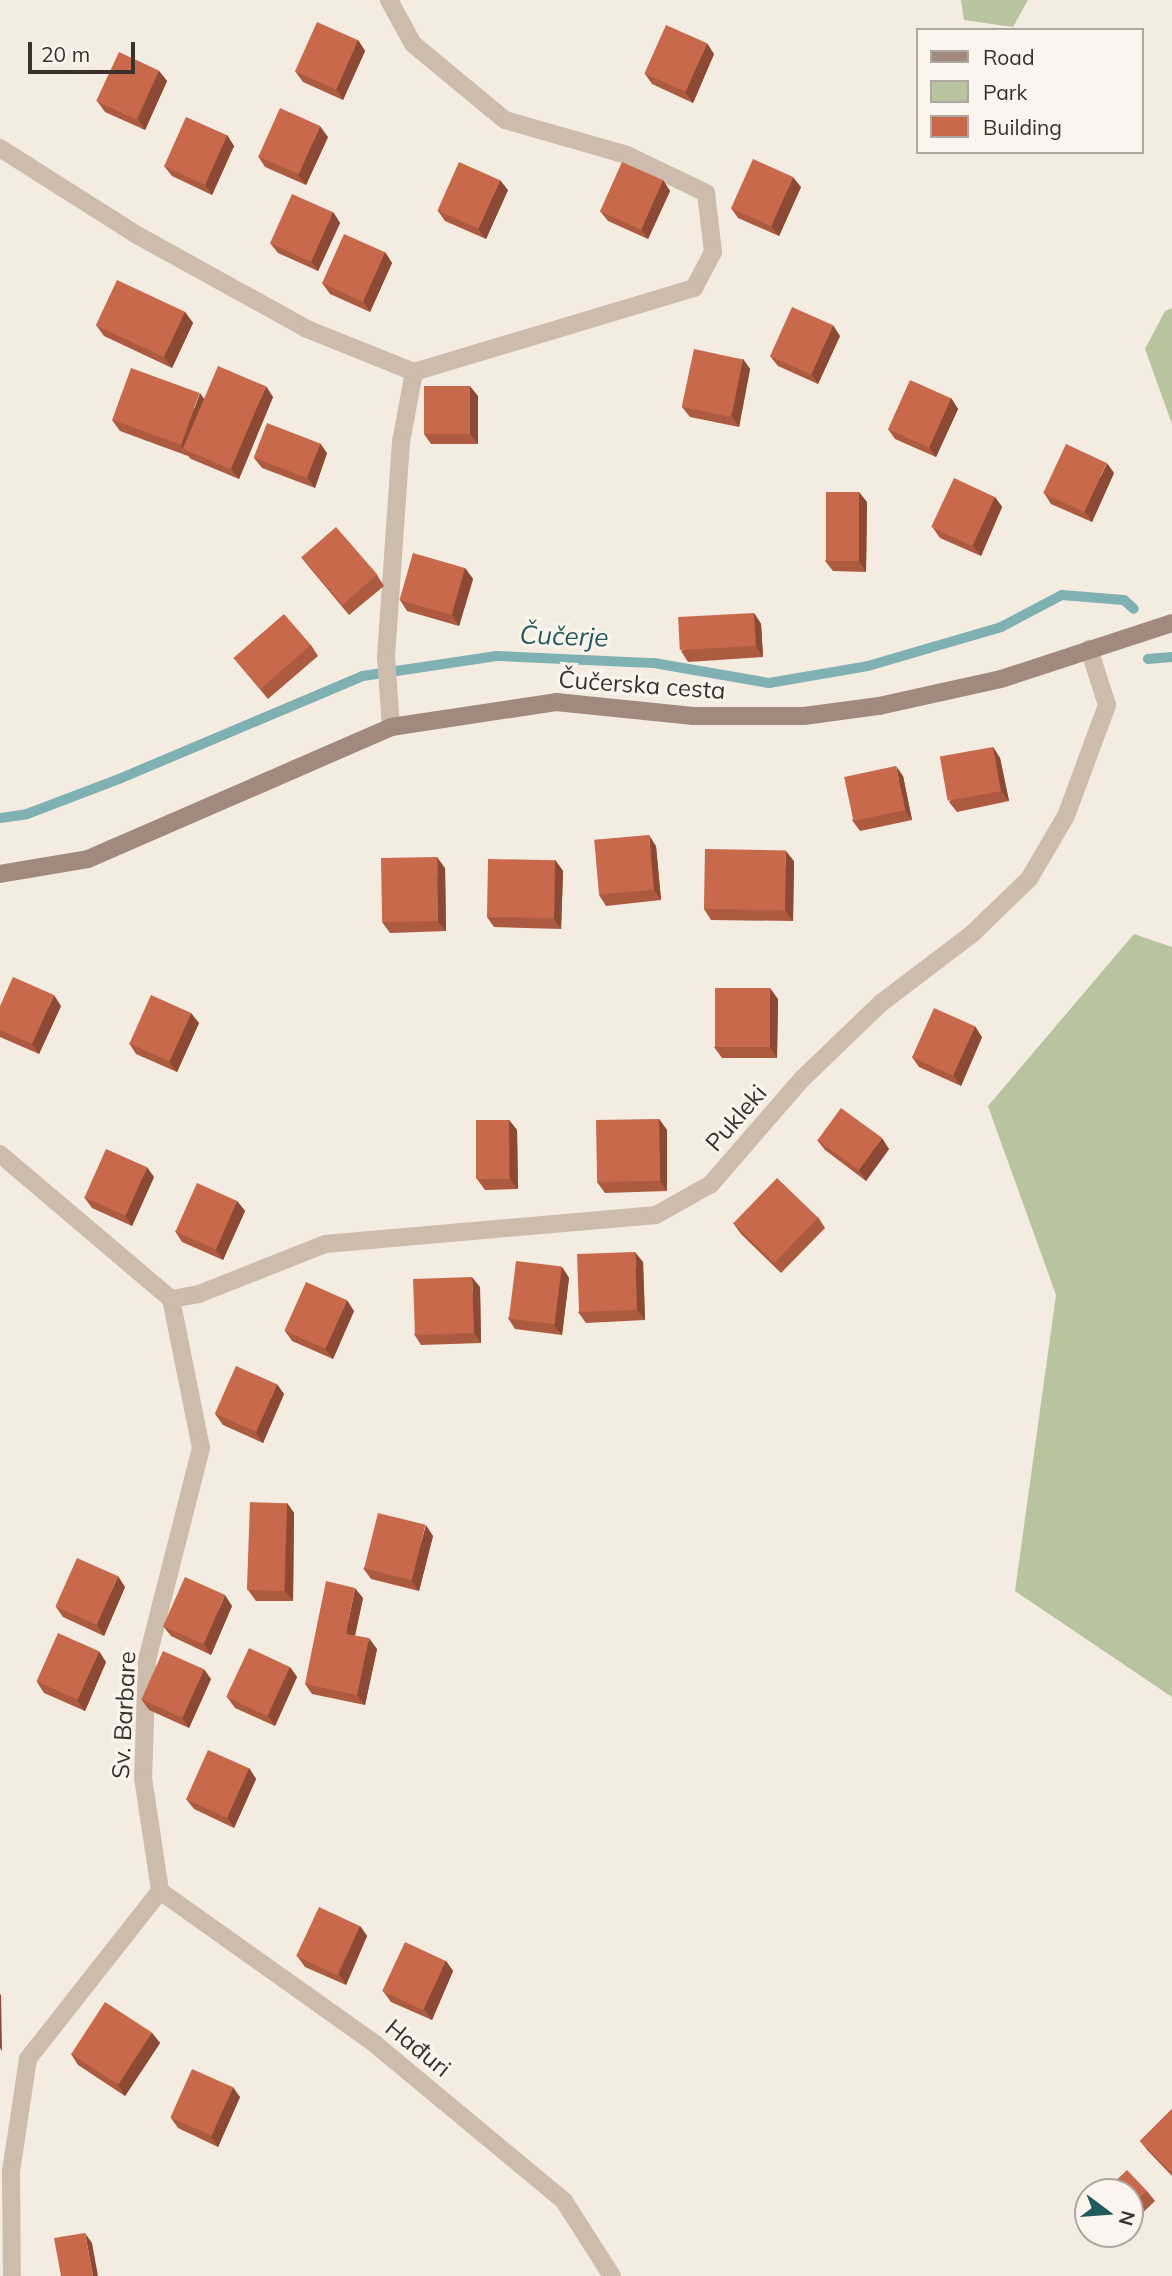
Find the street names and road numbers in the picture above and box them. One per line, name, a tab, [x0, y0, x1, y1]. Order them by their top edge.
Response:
street label: Čučerska cesta	[558, 665, 726, 705]
street label: Pukleki	[699, 1079, 773, 1157]
street label: Sv. Barbare	[106, 1650, 142, 1780]
street label: Hađuri	[380, 2013, 456, 2083]

